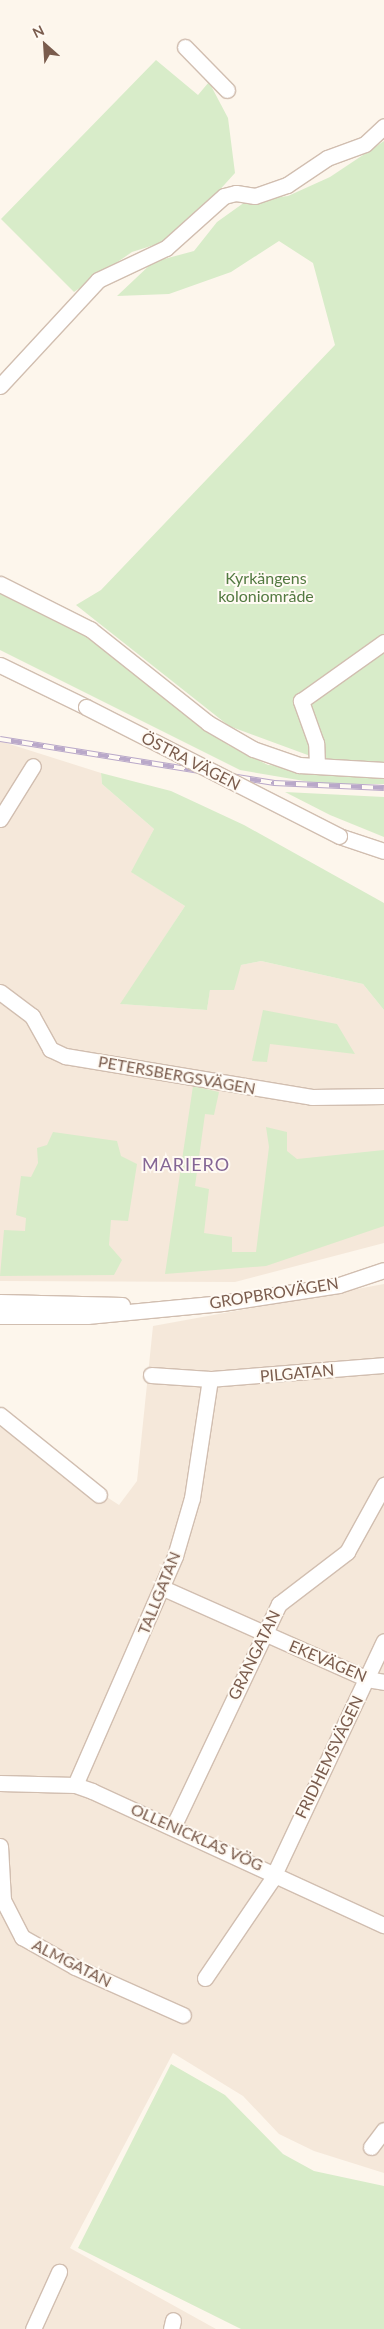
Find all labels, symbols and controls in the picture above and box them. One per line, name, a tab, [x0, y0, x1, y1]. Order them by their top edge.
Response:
north arrow	[20, 20, 70, 70]
text: N	[30, 21, 47, 41]
park label: Kyrkängens koloniområde	[218, 568, 314, 606]
street label: ÖSTRA VÄGEN	[138, 728, 244, 794]
street label: PETERSBERGSVÄGEN	[97, 1052, 257, 1098]
district label: MARIERO	[141, 1153, 231, 1175]
street label: GROPBROVÄGEN	[208, 1273, 340, 1313]
street label: PILGATAN	[259, 1360, 335, 1386]
street label: TALLGATAN	[134, 1549, 184, 1637]
street label: GRANGATAN	[224, 1607, 284, 1703]
street label: EKEVÄGEN	[286, 1636, 370, 1686]
street label: FRIDHEMSVÄGEN	[291, 1693, 367, 1821]
street label: OLLENICKLAS VÖG	[128, 1799, 266, 1875]
street label: ALMGATAN	[29, 1935, 115, 1991]

